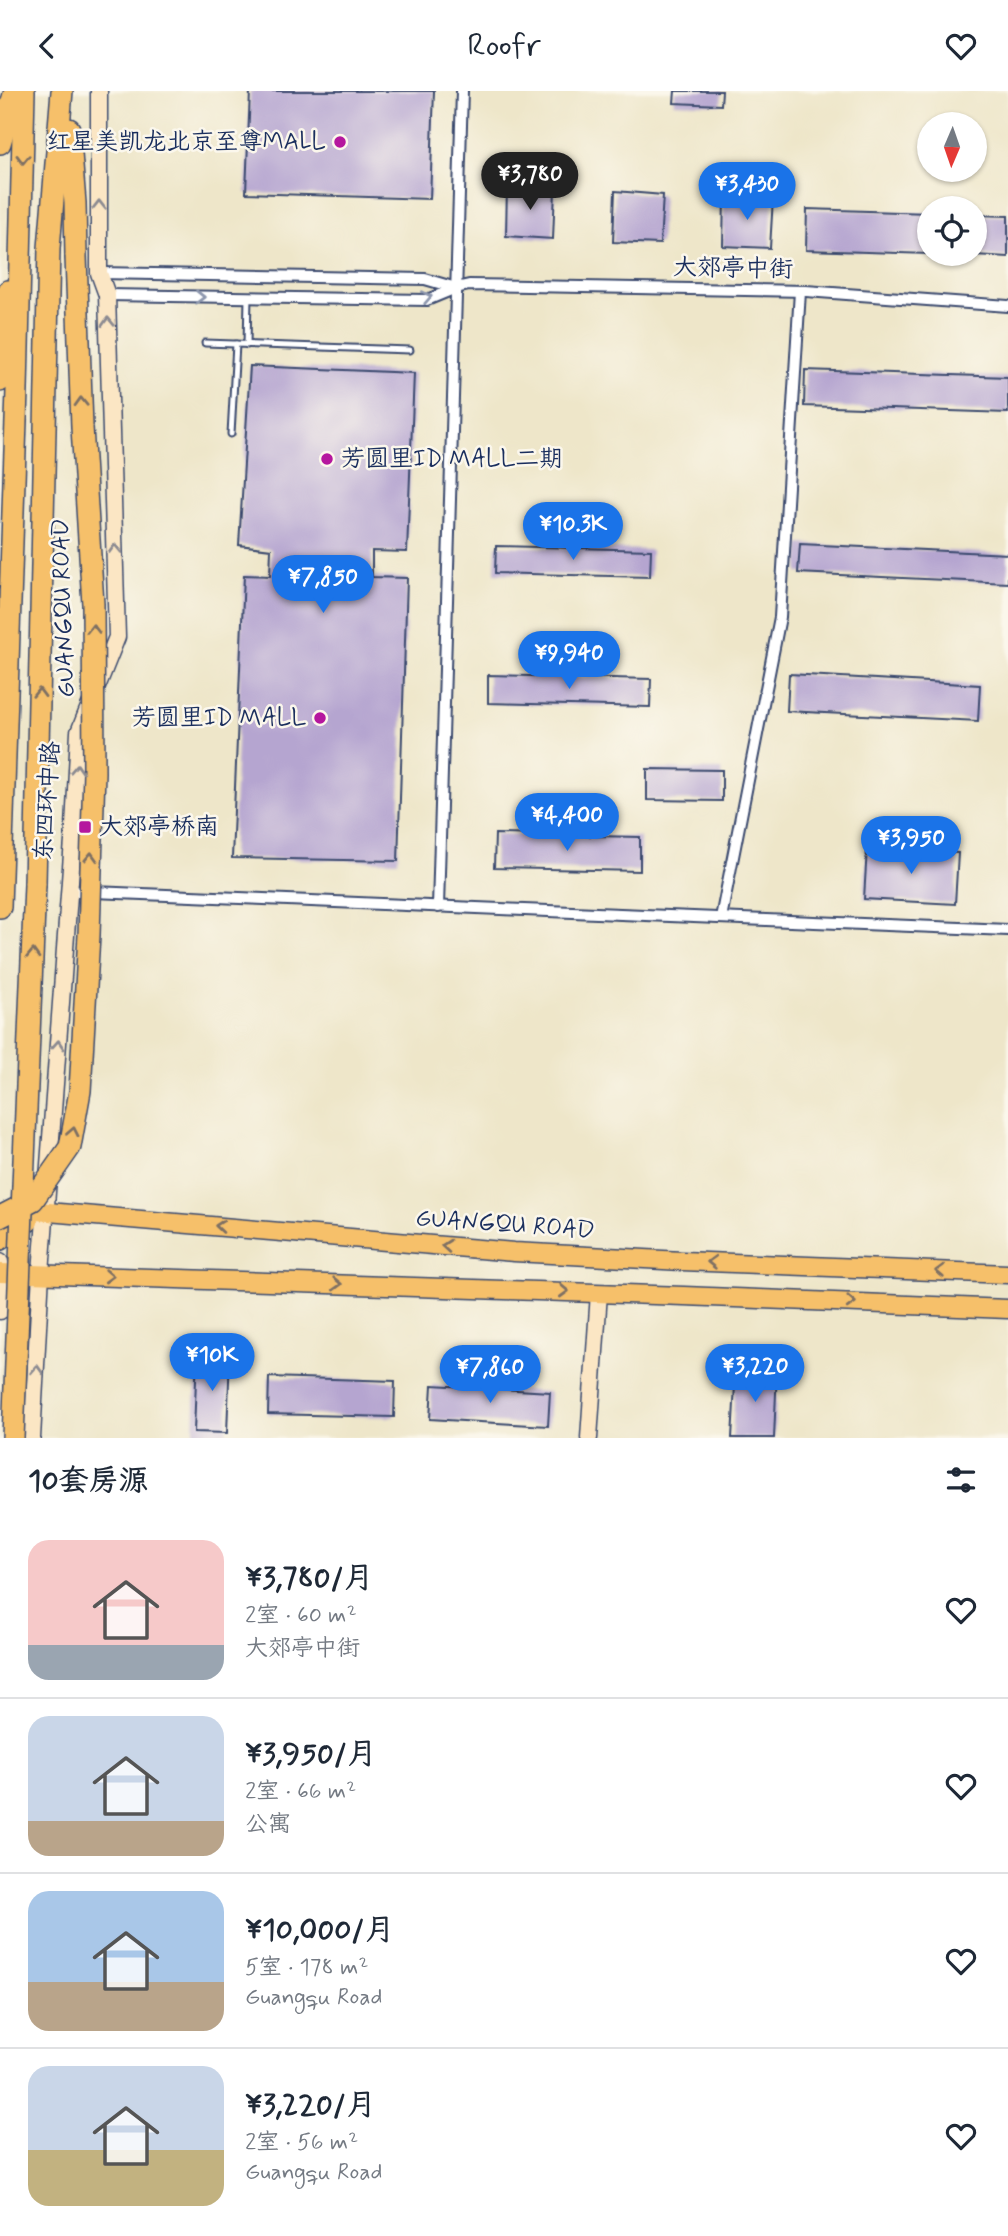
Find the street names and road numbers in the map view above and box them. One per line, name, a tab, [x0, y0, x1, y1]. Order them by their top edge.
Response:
street label: 大郊亭中街	[673, 252, 793, 286]
street label: GUANGQU ROAD	[45, 518, 83, 698]
street label: 东四环中路	[28, 740, 68, 862]
street label: GUANGQU ROAD	[414, 1203, 596, 1247]

